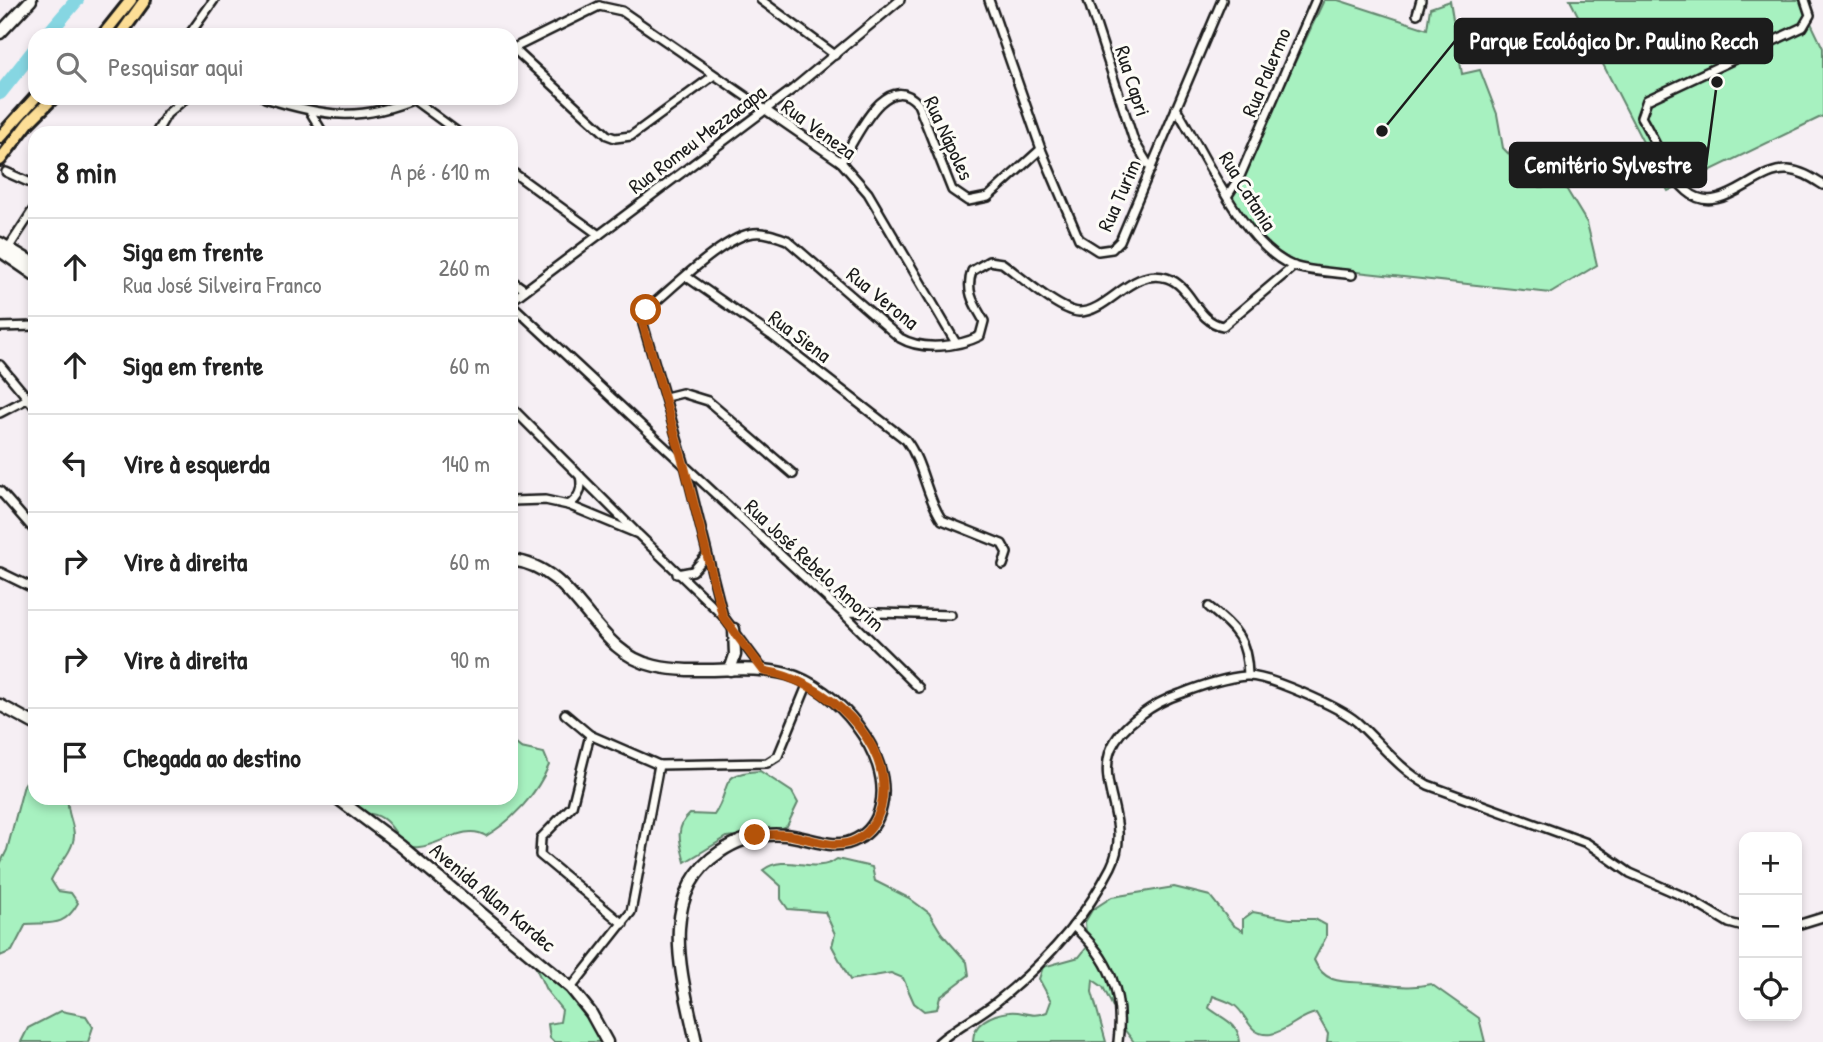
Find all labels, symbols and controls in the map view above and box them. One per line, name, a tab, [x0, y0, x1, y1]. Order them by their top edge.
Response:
callout: Parque Ecológico Dr. Paulino Recch	[1455, 19, 1772, 63]
street label: Rua Palermo	[1234, 23, 1298, 121]
text: Parque Ecológico Dr. Paulino Recch	[1470, 25, 1759, 57]
search box	[28, 28, 518, 105]
street label: Rua Capri	[1108, 42, 1158, 120]
icon: search	[52, 48, 90, 86]
text: Pesquisar aqui	[108, 49, 244, 84]
street label: Rua Romeu Mezzacapa	[622, 78, 772, 200]
street label: Rua Nápoles	[917, 91, 981, 185]
street label: Rua Veneza	[776, 92, 862, 166]
callout: Cemitério Sylvestre	[1510, 143, 1706, 187]
street label: Rua Catania	[1212, 146, 1284, 236]
text: Cemitério Sylvestre	[1524, 149, 1693, 181]
text: 8 min	[56, 152, 117, 192]
street label: Rua Turim	[1090, 154, 1148, 236]
text: A pé · 610 m	[391, 156, 490, 187]
text: Siga em frente	[123, 234, 263, 269]
icon: ahead	[56, 248, 94, 286]
text: 260 m	[439, 252, 490, 283]
street label: Rua Verona	[841, 260, 925, 336]
text: Rua José Silveira Franco	[123, 269, 322, 300]
route start	[630, 294, 661, 325]
street label: Rua Siena	[763, 303, 837, 369]
icon: ahead	[56, 346, 94, 384]
text: Siga em frente	[123, 348, 263, 383]
text: 60 m	[450, 350, 490, 381]
icon: left	[56, 444, 94, 482]
text: Vire à esquerda	[123, 446, 269, 481]
text: 140 m	[442, 448, 490, 479]
street label: Rua José Rebelo Amorim	[738, 492, 892, 638]
icon: right	[56, 542, 94, 580]
text: Vire à direita	[123, 544, 247, 579]
text: 60 m	[450, 546, 490, 577]
icon: right	[56, 640, 94, 678]
text: Vire à direita	[123, 642, 247, 677]
text: 90 m	[450, 644, 490, 675]
icon: arrive	[56, 738, 94, 776]
text: Chegada ao destino	[123, 740, 301, 775]
route end	[739, 819, 770, 850]
map controls	[1739, 832, 1802, 1021]
button: +	[1739, 832, 1802, 895]
street label: Avenida Allan Kardec	[424, 836, 563, 959]
button: −	[1739, 895, 1802, 958]
button: locate	[1739, 958, 1802, 1021]

